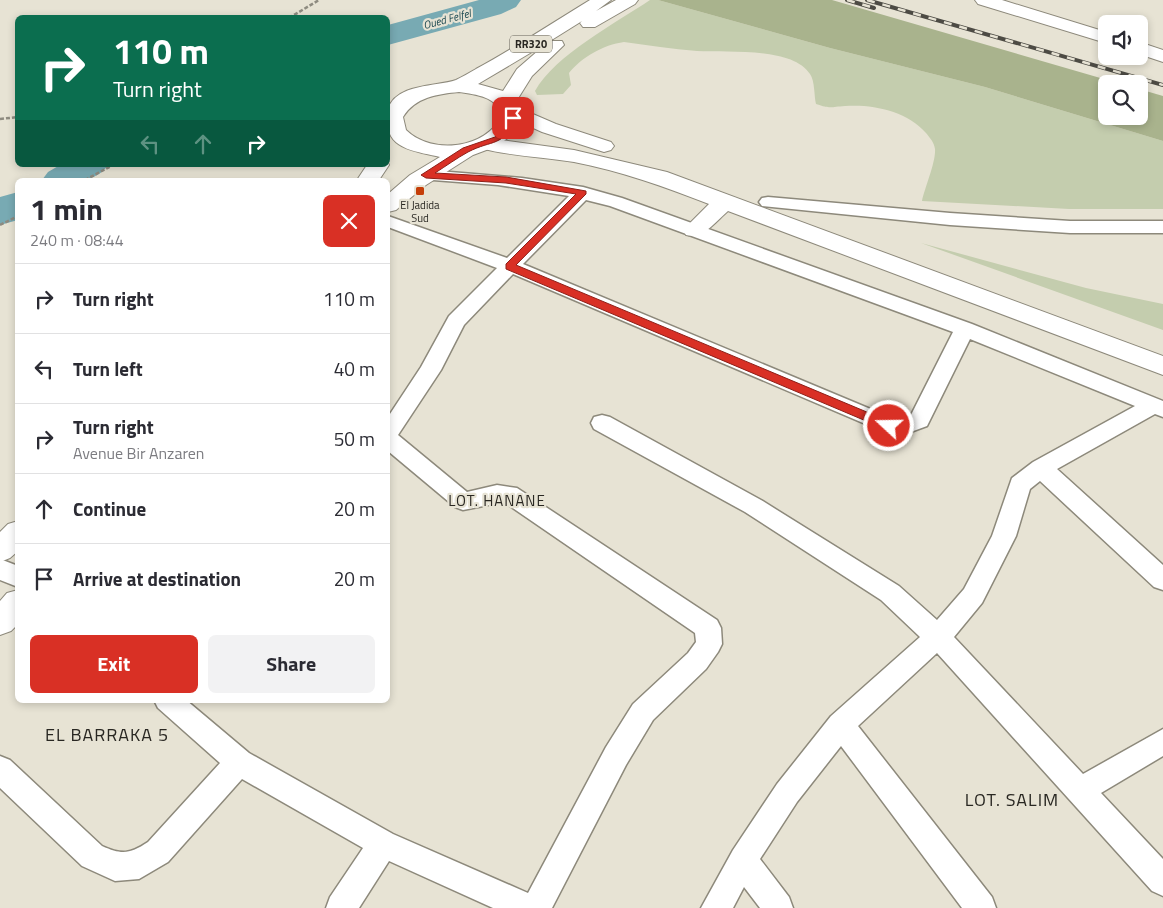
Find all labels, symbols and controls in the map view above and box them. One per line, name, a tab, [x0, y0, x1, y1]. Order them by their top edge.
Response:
water label: Oued Felfel	[421, 5, 474, 33]
map controls	[1098, 15, 1148, 125]
button: sound	[1098, 15, 1148, 65]
text: 110 m	[113, 24, 209, 78]
icon: right	[30, 35, 95, 100]
road number: RR320	[510, 36, 552, 52]
text: Turn right	[113, 72, 202, 106]
button: search	[1098, 75, 1148, 125]
pin	[492, 97, 534, 139]
icon: arrive	[499, 104, 527, 132]
icon: left	[136, 130, 164, 158]
icon: ahead	[189, 130, 217, 158]
icon: right	[242, 130, 270, 158]
marker: El Jadida Sud	[414, 185, 426, 197]
text: 1 min	[30, 186, 103, 232]
button: close	[323, 195, 375, 247]
place label: El Jadida Sud	[400, 197, 440, 226]
text: 240 m · 08:44	[30, 228, 124, 252]
text: Turn right	[73, 284, 154, 313]
text: 110 m	[323, 284, 375, 313]
icon: right	[30, 285, 58, 313]
text: Turn left	[73, 354, 143, 383]
text: 40 m	[334, 354, 375, 383]
icon: left	[30, 355, 58, 383]
position arrow	[862, 399, 914, 451]
text: Turn right	[73, 412, 154, 441]
text: 50 m	[334, 424, 375, 453]
icon: right	[30, 425, 58, 453]
text: Avenue Bir Anzaren	[73, 441, 204, 465]
district label: LOT. HANANE	[448, 489, 546, 512]
text: Continue	[73, 494, 146, 523]
text: 20 m	[334, 494, 375, 523]
icon: ahead	[30, 495, 58, 523]
text: Arrive at destination	[73, 564, 241, 593]
text: 20 m	[334, 564, 375, 593]
icon: arrive	[30, 565, 58, 593]
button: Exit	[30, 635, 198, 693]
button: Share	[208, 635, 375, 693]
district label: EL BARRAKA 5	[45, 721, 169, 748]
district label: LOT. SALIM	[965, 786, 1059, 813]

